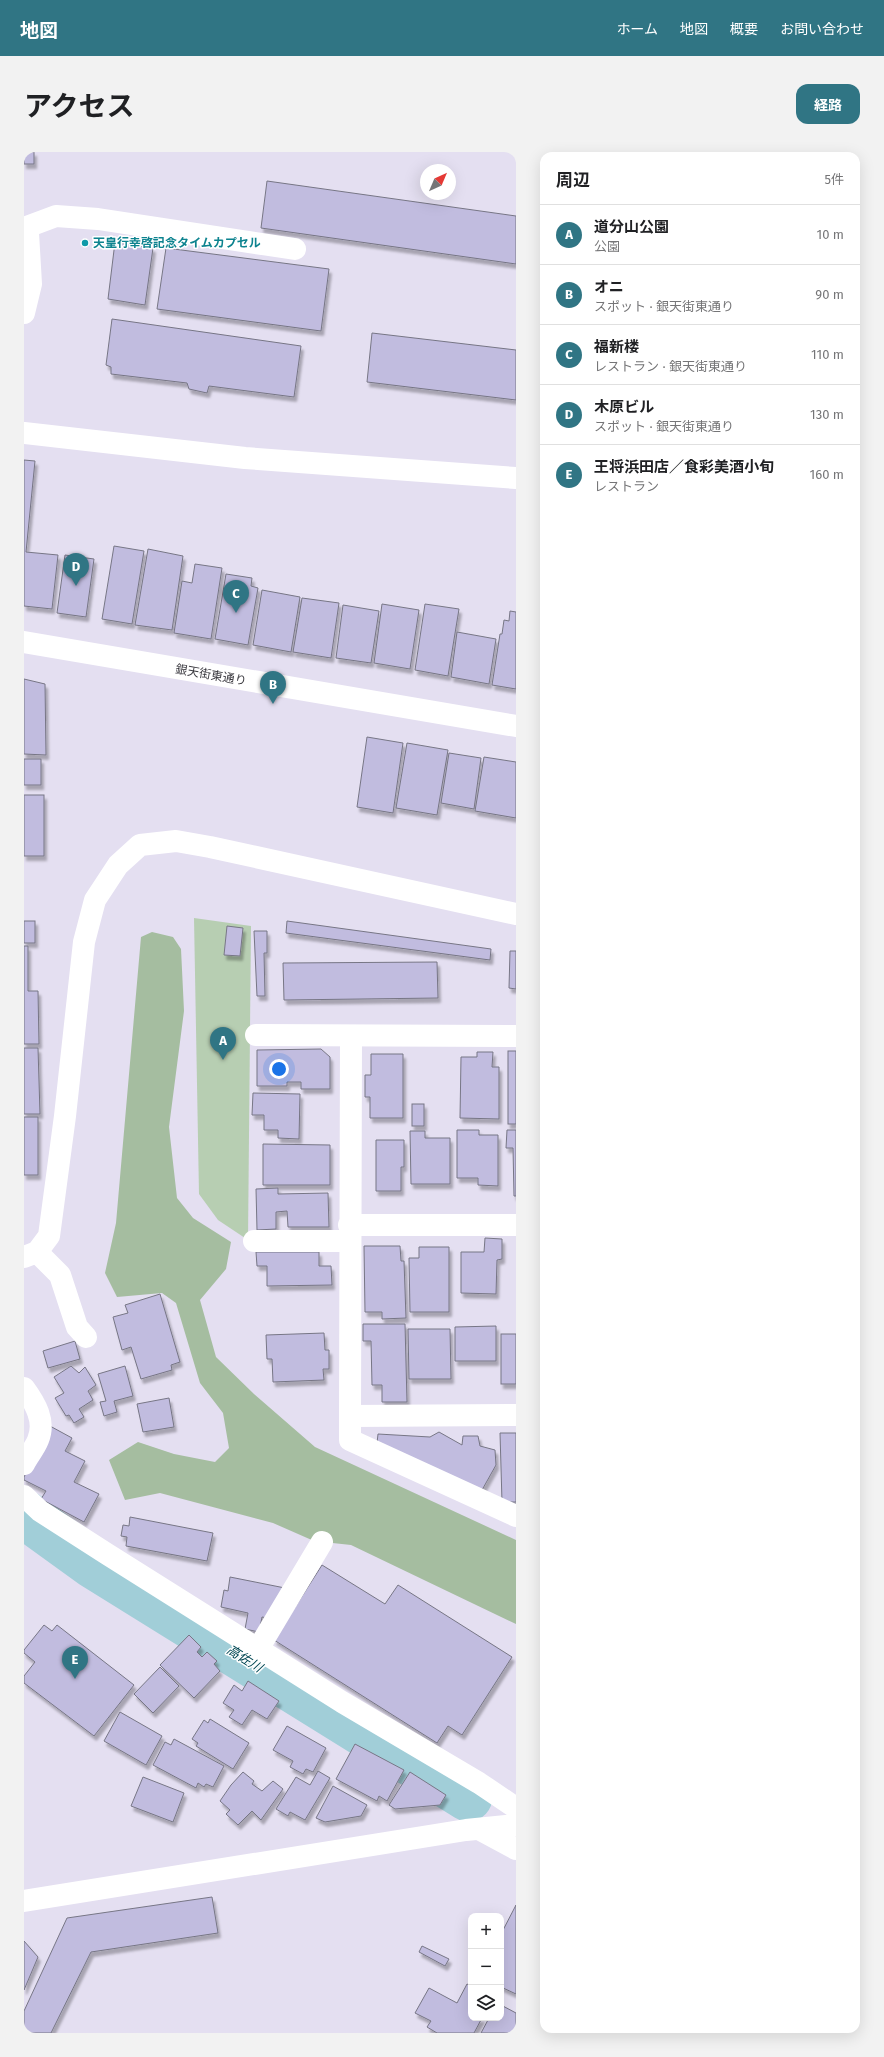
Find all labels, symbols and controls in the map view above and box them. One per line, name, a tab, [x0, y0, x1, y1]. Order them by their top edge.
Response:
text: 地図	[20, 19, 58, 42]
text: ホーム	[616, 21, 658, 38]
text: 地図	[680, 21, 708, 38]
text: 概要	[730, 21, 758, 38]
text: お問い合わせ	[780, 21, 864, 38]
button: 経路	[796, 84, 860, 124]
text: アクセス	[24, 90, 135, 123]
north arrow	[420, 164, 456, 200]
text: 周辺	[556, 170, 590, 191]
text: 5件	[824, 172, 844, 187]
text: 道分山公園	[594, 218, 669, 236]
text: A	[565, 227, 573, 242]
text: 10 m	[817, 227, 844, 242]
place label: 天皇行幸啓記念タイムカプセル	[93, 236, 261, 250]
marker: 天皇行幸啓記念タイムカプセル	[80, 238, 90, 248]
text: 公園	[594, 239, 620, 254]
text: オニ	[594, 278, 624, 296]
text: B	[565, 287, 573, 302]
text: 90 m	[815, 287, 844, 302]
text: スポット · 銀天街東通り	[594, 299, 734, 314]
text: 福新楼	[594, 338, 639, 356]
text: C	[565, 347, 573, 362]
text: 110 m	[811, 347, 844, 362]
text: レストラン · 銀天街東通り	[594, 359, 747, 374]
text: 木原ビル	[594, 398, 654, 416]
text: D	[565, 407, 573, 422]
text: 130 m	[810, 407, 844, 422]
text: スポット · 銀天街東通り	[594, 419, 734, 434]
text: 王将浜田店／食彩美酒小旬	[594, 458, 774, 476]
text: E	[566, 467, 572, 482]
text: 160 m	[810, 467, 844, 482]
text: レストラン	[594, 479, 659, 494]
pin: D	[63, 553, 89, 586]
pin: C	[223, 580, 249, 613]
street label: 銀天街東通り	[174, 662, 248, 688]
pin: B	[260, 671, 286, 704]
pin: A	[210, 1027, 236, 1060]
your location	[269, 1059, 289, 1079]
water label: 高佐川	[224, 1642, 267, 1676]
pin: E	[62, 1646, 88, 1679]
map controls	[468, 1913, 504, 2021]
button: +	[468, 1913, 504, 1949]
button: −	[468, 1949, 504, 1985]
button: layers	[468, 1985, 504, 2021]

